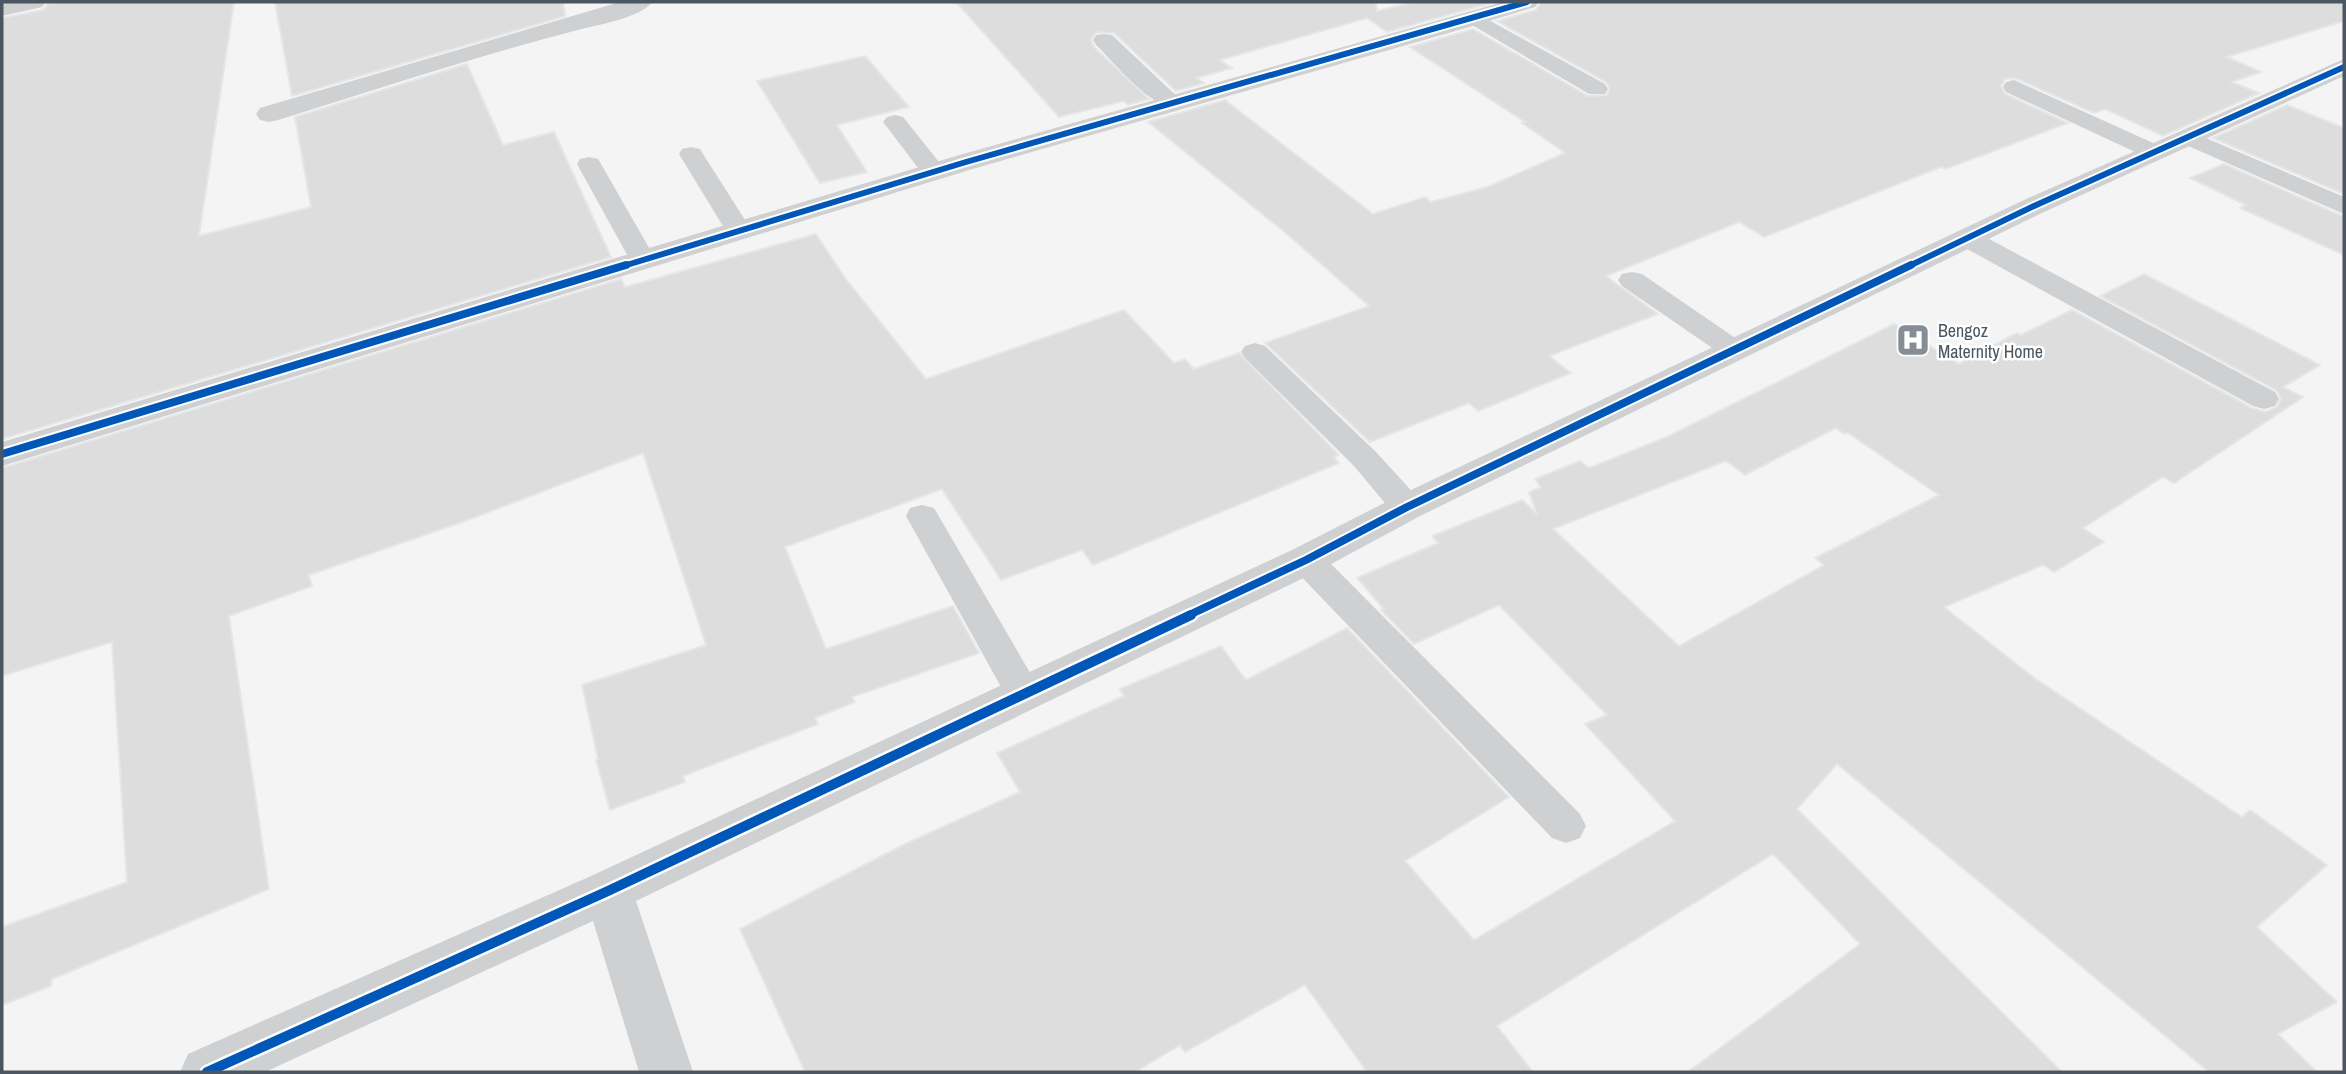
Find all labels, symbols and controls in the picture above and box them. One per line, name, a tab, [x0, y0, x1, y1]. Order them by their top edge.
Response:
place label: Bengoz Maternity Home	[1938, 318, 2043, 364]
hospital icon: Bengoz Maternity Home	[1894, 321, 1932, 359]

